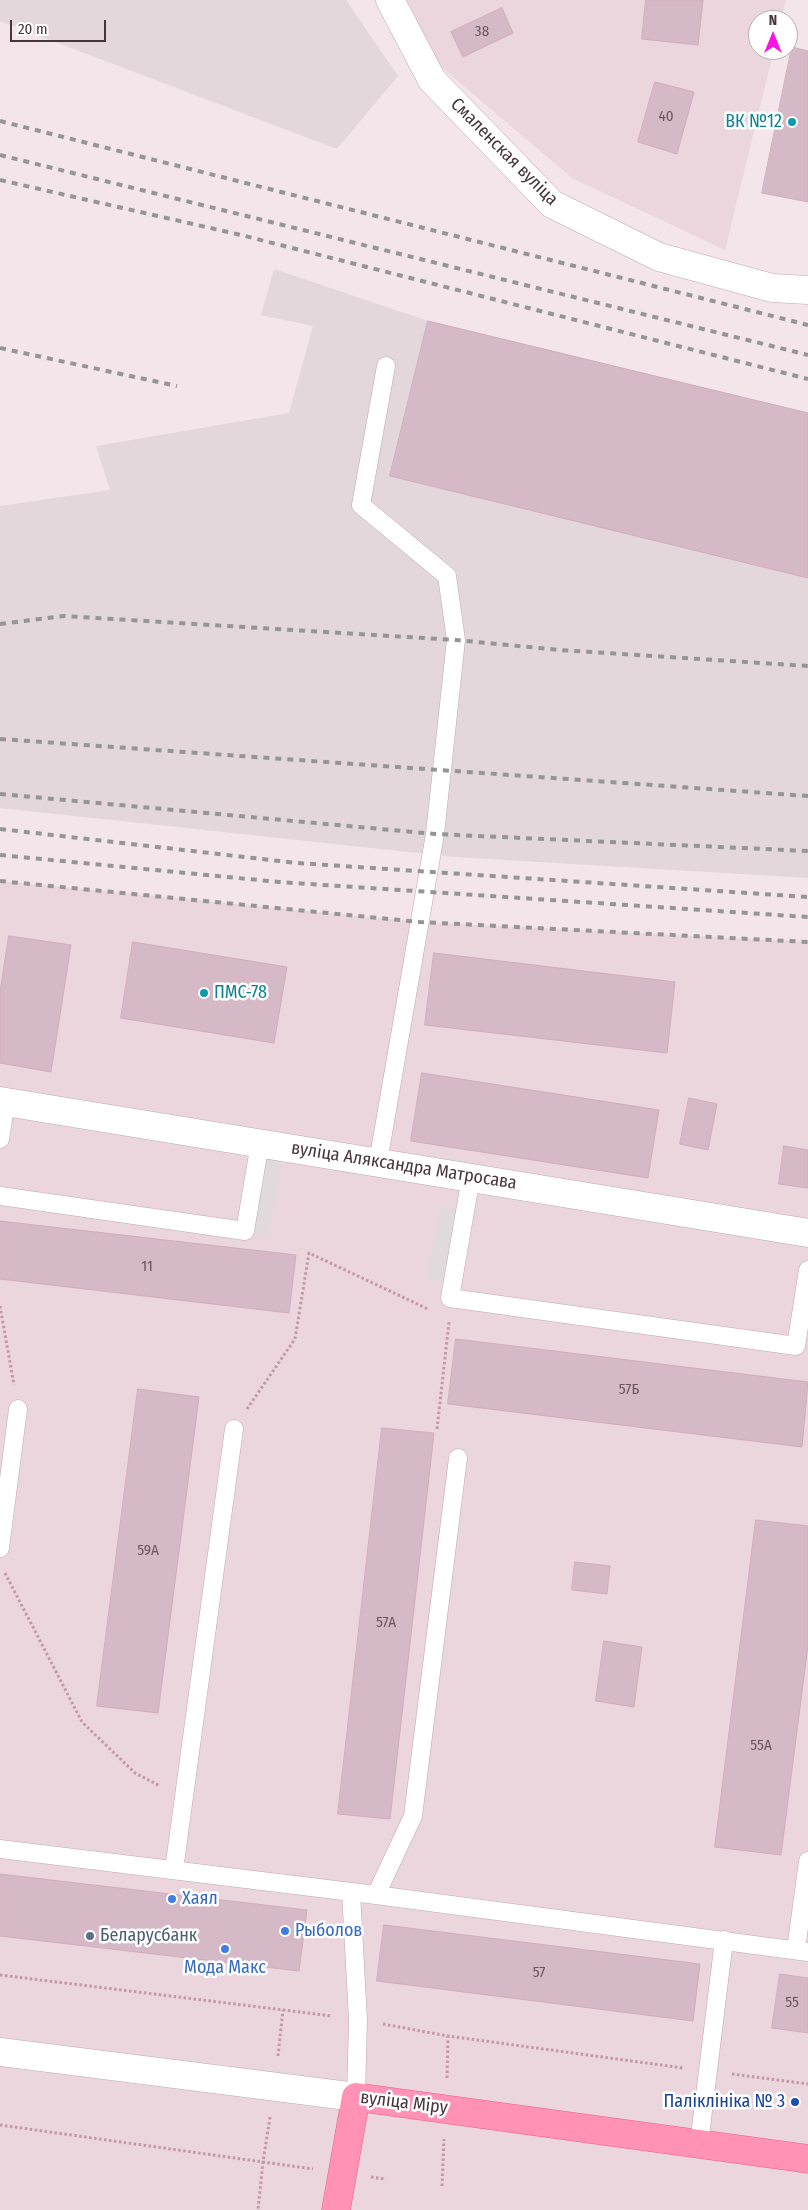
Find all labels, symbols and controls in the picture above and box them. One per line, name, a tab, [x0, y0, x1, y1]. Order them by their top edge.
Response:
scale bar	[12, 10, 109, 42]
north arrow	[748, 10, 798, 60]
text: N	[769, 12, 777, 29]
text: 20 m	[18, 20, 48, 38]
house number: 38	[475, 23, 489, 41]
street label: Смаленская вуліца	[446, 94, 562, 210]
house number: 40	[658, 108, 674, 126]
place label: ВК №12	[725, 111, 782, 133]
marker: ВК №12	[786, 116, 798, 128]
place label: ПМС-78	[214, 982, 267, 1004]
marker: ПМС-78	[198, 987, 210, 999]
street label: вуліца Аляксандра Матросава	[290, 1137, 518, 1195]
house number: 11	[141, 1258, 153, 1276]
house number: 57Б	[619, 1381, 639, 1399]
house number: 59А	[137, 1542, 159, 1560]
house number: 57А	[376, 1614, 396, 1632]
house number: 55А	[750, 1737, 772, 1755]
place label: Хаял	[182, 1888, 218, 1910]
marker: Хаял	[166, 1893, 178, 1905]
place label: Рыболов	[295, 1920, 362, 1942]
place label: Беларусбанк	[100, 1925, 197, 1947]
marker: Рыболов	[279, 1925, 291, 1937]
marker: Беларусбанк	[84, 1930, 96, 1942]
marker: Мода Макс	[219, 1943, 231, 1955]
place label: Мода Макс	[184, 1957, 266, 1979]
house number: 57	[533, 1964, 545, 1982]
house number: 55	[785, 1994, 799, 2012]
street label: вуліца Міру	[359, 2087, 449, 2119]
place label: Паліклініка № 3	[664, 2091, 785, 2113]
marker: Паліклініка № 3	[789, 2096, 801, 2108]

